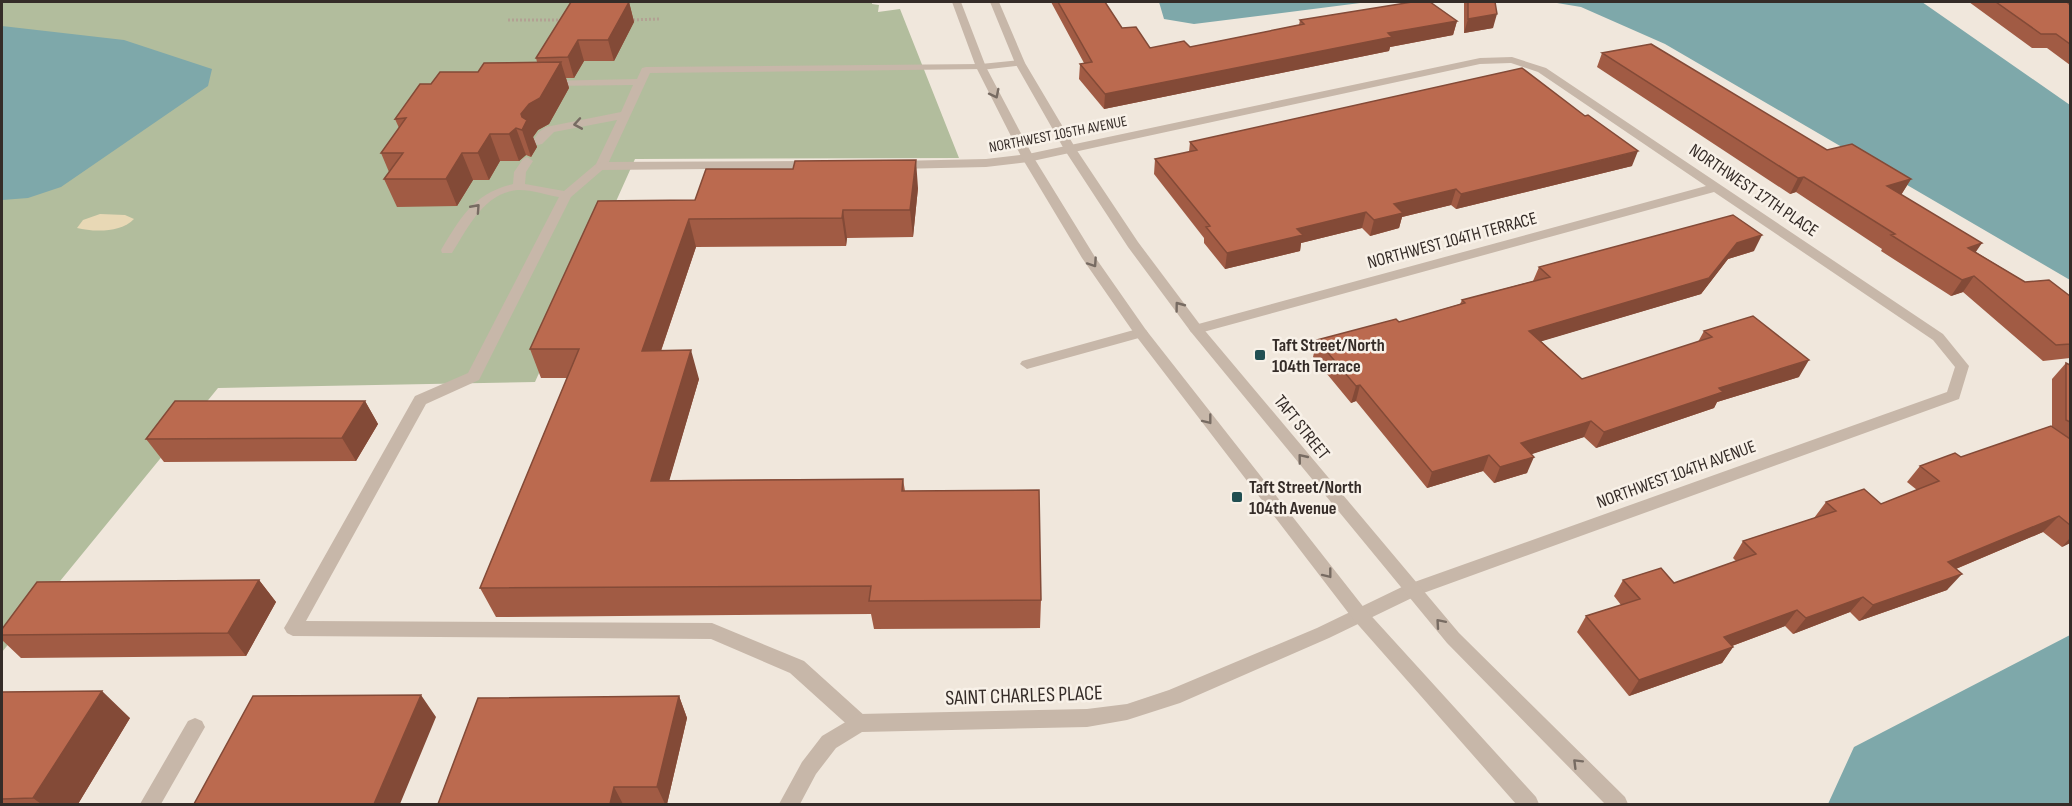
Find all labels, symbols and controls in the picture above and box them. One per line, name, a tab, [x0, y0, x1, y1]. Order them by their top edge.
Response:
one-way arrow	[988, 88, 999, 98]
street label: NORTHWEST 105TH AVENUE	[987, 112, 1129, 157]
one-way arrow	[574, 117, 583, 129]
street label: NORTHWEST 17TH PLACE	[1685, 140, 1822, 241]
one-way arrow	[469, 205, 480, 215]
street label: NORTHWEST 104TH TERRACE	[1365, 208, 1539, 273]
one-way arrow	[1086, 256, 1097, 267]
one-way arrow	[1176, 302, 1187, 313]
place label: Taft Street/North 104th Terrace	[1272, 335, 1385, 377]
marker: Taft Street/North 104th Terrace	[1253, 348, 1267, 362]
street label: TAFT STREET	[1269, 391, 1334, 464]
one-way arrow	[1201, 413, 1212, 424]
street label: NORTHWEST 104TH AVENUE	[1594, 436, 1759, 513]
one-way arrow	[1298, 453, 1309, 464]
place label: Taft Street/North 104th Avenue	[1249, 477, 1362, 519]
marker: Taft Street/North 104th Avenue	[1230, 490, 1244, 504]
one-way arrow	[1321, 567, 1332, 578]
one-way arrow	[1437, 619, 1448, 630]
street label: SAINT CHARLES PLACE	[945, 680, 1103, 711]
one-way arrow	[1573, 759, 1584, 770]

